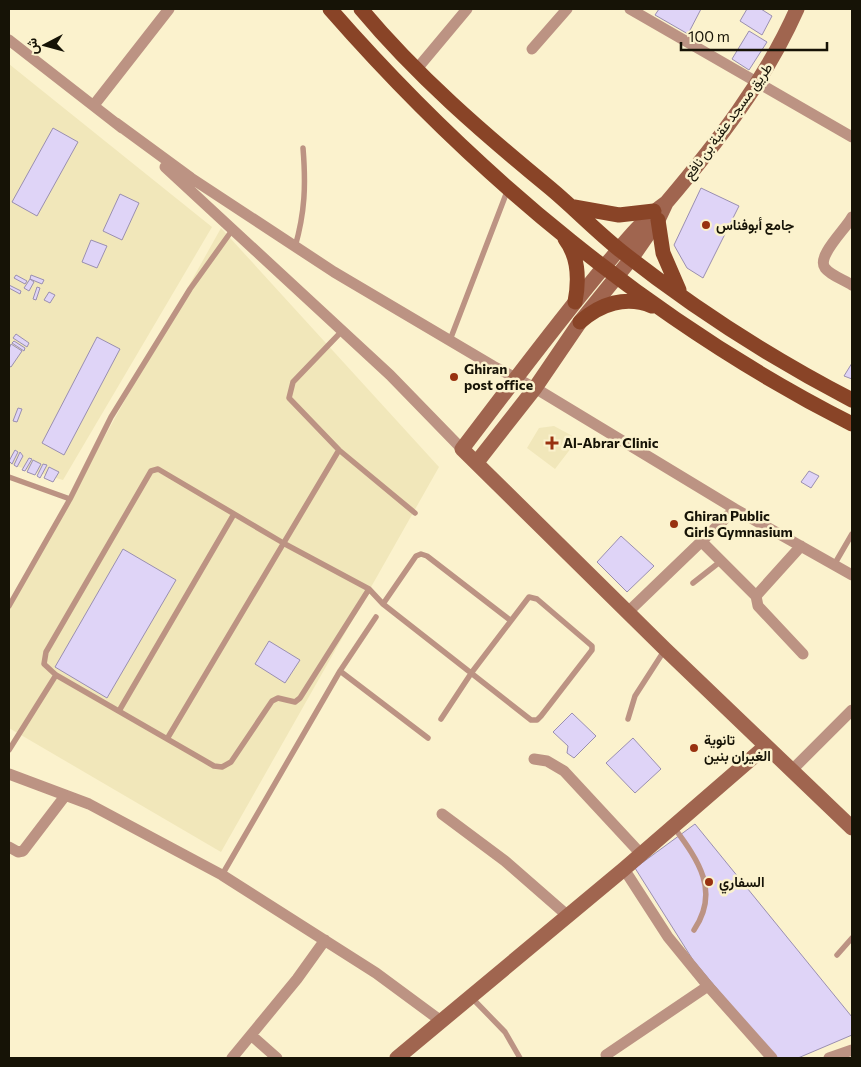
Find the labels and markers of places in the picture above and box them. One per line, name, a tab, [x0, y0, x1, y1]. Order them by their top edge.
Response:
place label: جامع أبوفناس	[716, 216, 795, 235]
marker: جامع أبوفناس	[700, 219, 712, 231]
place label: Ghiran post office	[464, 360, 533, 393]
marker: Ghiran post office	[448, 371, 460, 383]
place label: Al-Abrar Clinic	[563, 434, 659, 451]
marker: Al-Abrar Clinic	[545, 436, 559, 450]
place label: Ghiran Public Girls Gymnasium	[684, 507, 793, 540]
marker: Ghiran Public Girls Gymnasium	[668, 518, 680, 530]
place label: تانوية الغيران بنين	[704, 731, 771, 765]
marker: تانوية الغيران بنين	[688, 742, 700, 754]
place label: السفاري	[719, 873, 765, 894]
marker: السفاري	[703, 876, 715, 888]

